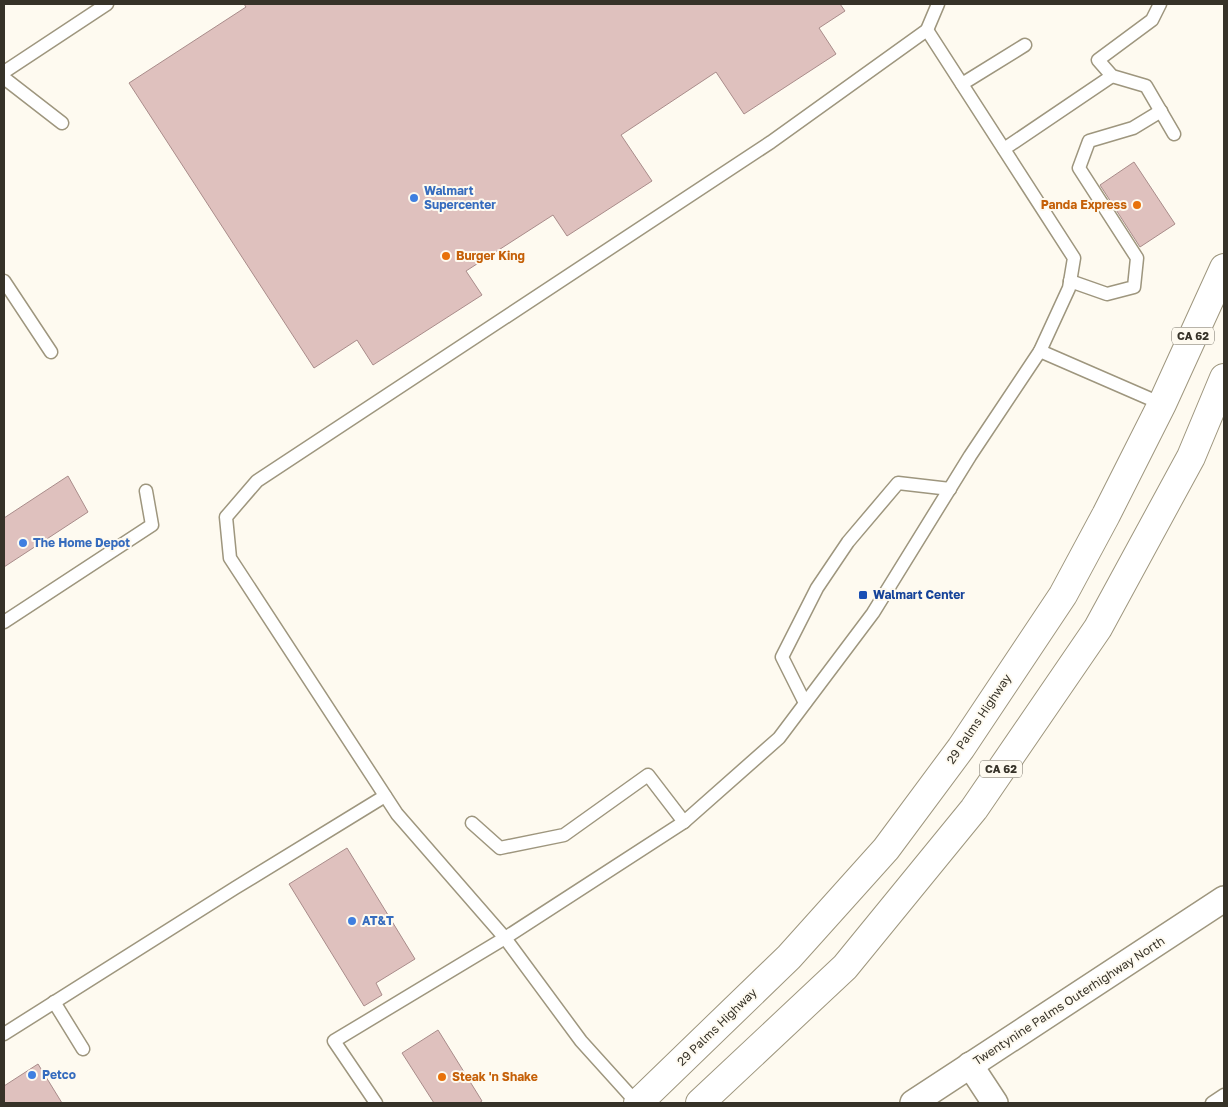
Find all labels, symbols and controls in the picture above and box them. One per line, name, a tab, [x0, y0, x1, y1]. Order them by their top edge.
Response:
place label: Walmart Supercenter	[424, 183, 496, 212]
marker: Walmart Supercenter	[408, 192, 420, 204]
place label: Panda Express	[1041, 197, 1127, 212]
marker: Panda Express	[1131, 199, 1143, 211]
place label: Burger King	[456, 248, 525, 263]
marker: Burger King	[440, 250, 452, 262]
road number: CA 62	[1172, 328, 1214, 344]
place label: The Home Depot	[33, 535, 130, 550]
marker: The Home Depot	[17, 537, 29, 549]
place label: Walmart Center	[873, 587, 965, 602]
marker: Walmart Center	[857, 589, 869, 601]
street label: 29 Palms Highway	[943, 671, 1014, 767]
road number: CA 62	[980, 761, 1022, 778]
place label: AT&T	[362, 913, 394, 928]
marker: AT&T	[346, 915, 358, 927]
street label: Twentynine Palms Outerhighway North	[970, 933, 1167, 1068]
street label: 29 Palms Highway	[674, 984, 760, 1069]
place label: Petco	[42, 1067, 76, 1082]
marker: Petco	[26, 1069, 38, 1081]
place label: Steak 'n Shake	[452, 1069, 538, 1084]
marker: Steak 'n Shake	[436, 1071, 448, 1083]

